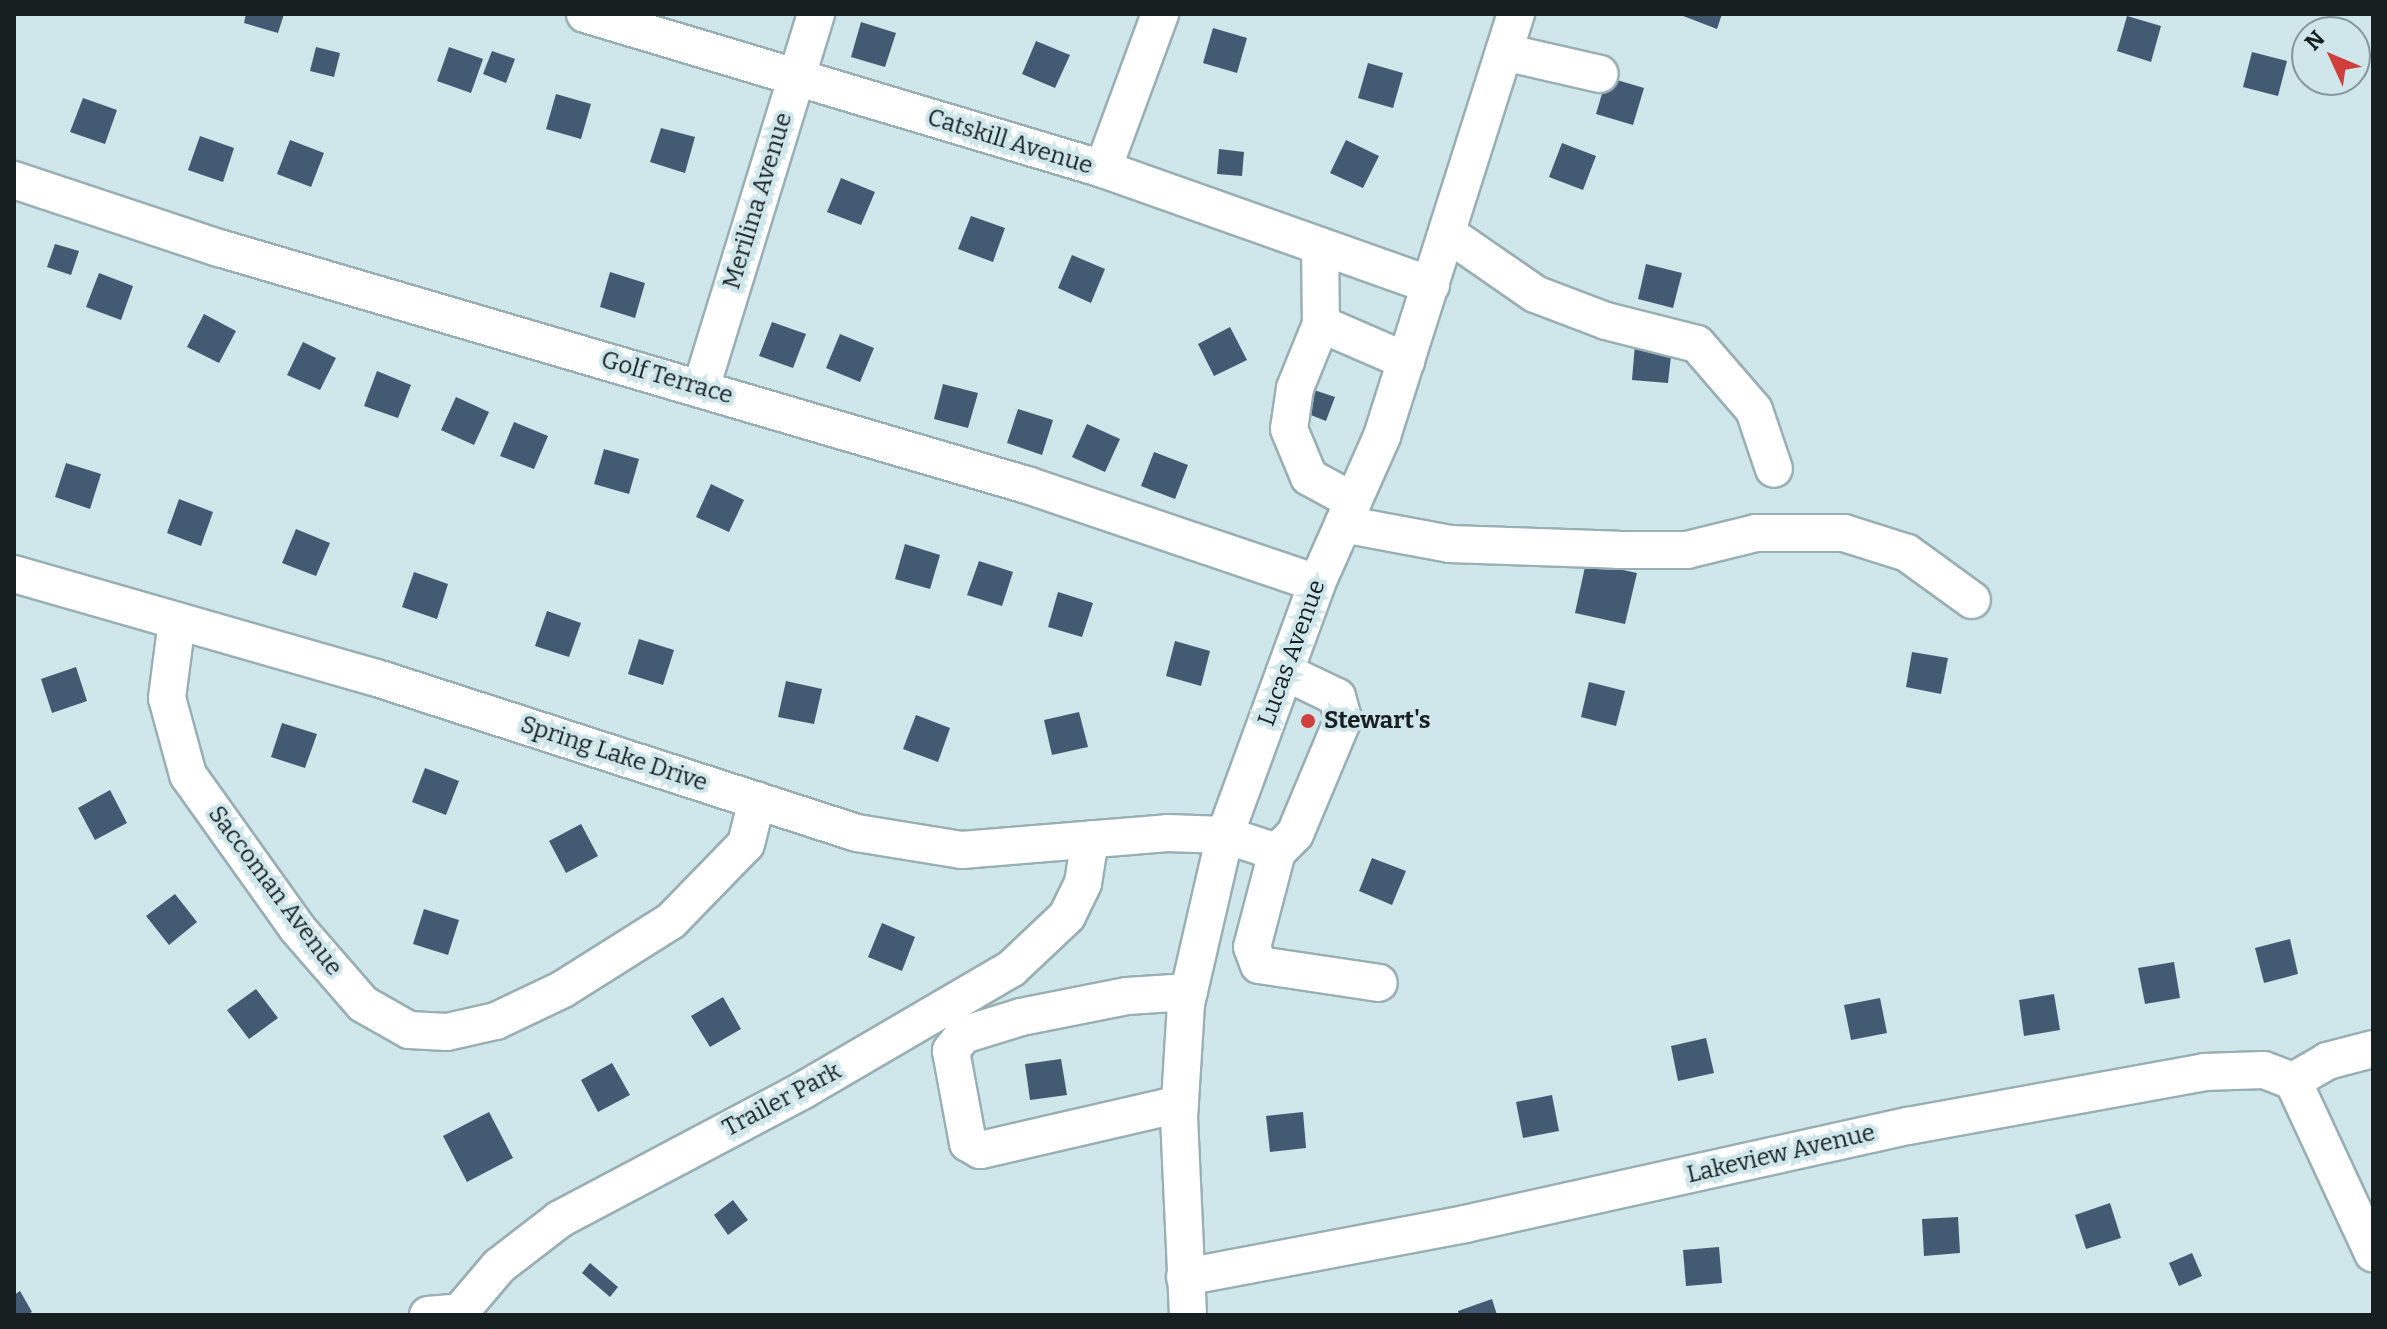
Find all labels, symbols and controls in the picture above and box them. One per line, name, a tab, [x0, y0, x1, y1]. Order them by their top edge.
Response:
north arrow	[2291, 16, 2371, 96]
text: N	[2299, 25, 2330, 56]
street label: Catskill Avenue	[924, 103, 1096, 181]
street label: Merilina Avenue	[717, 109, 799, 293]
street label: Golf Terrace	[598, 345, 736, 411]
street label: Lucas Avenue	[1252, 576, 1332, 730]
place label: Stewart's	[1324, 707, 1431, 735]
street label: Spring Lake Drive	[517, 710, 711, 798]
marker: Stewart's	[1299, 712, 1317, 730]
street label: Saccoman Avenue	[202, 801, 348, 981]
street label: Trailer Park	[718, 1057, 846, 1143]
street label: Lakeview Avenue	[1684, 1118, 1878, 1190]

